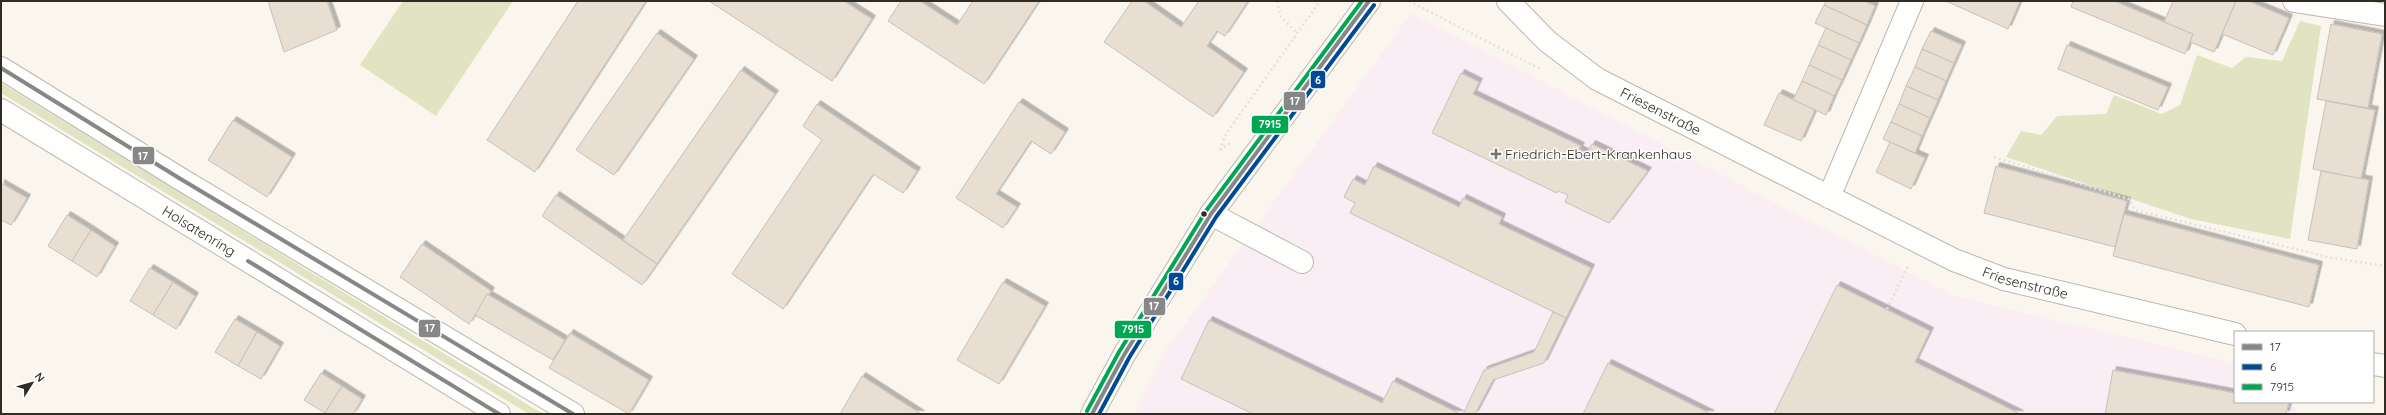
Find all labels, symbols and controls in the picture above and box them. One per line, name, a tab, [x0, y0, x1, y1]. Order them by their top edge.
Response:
line badge: 6	[1310, 70, 1326, 89]
text: 6	[1315, 73, 1321, 87]
street label: Friesenstraße	[1617, 83, 1704, 139]
line badge: 17	[1283, 91, 1306, 111]
text: 17	[1290, 94, 1300, 108]
line badge: 7915	[1251, 115, 1289, 134]
text: 7915	[1259, 117, 1281, 131]
place label: Friedrich-Ebert-Krankenhaus	[1505, 145, 1692, 163]
line badge: 17	[132, 146, 155, 165]
marker: Friedrich-Ebert-Krankenhaus	[1490, 148, 1502, 160]
text: 17	[138, 149, 148, 163]
street label: Holsatenring	[159, 202, 239, 260]
unlabelled marker	[1199, 209, 1209, 219]
street label: Friesenstraße	[1980, 263, 2070, 303]
line badge: 6	[1168, 272, 1184, 291]
text: 6	[1173, 274, 1179, 288]
line badge: 17	[1143, 297, 1166, 316]
text: 17	[1149, 299, 1159, 313]
line badge: 17	[418, 319, 441, 338]
line badge: 7915	[1114, 320, 1152, 339]
text: 17	[425, 321, 435, 335]
text: 7915	[1122, 322, 1144, 336]
legend	[2234, 331, 2374, 403]
text: 17	[2270, 339, 2281, 354]
text: 6	[2270, 359, 2277, 374]
north arrow	[12, 363, 52, 403]
text: N	[32, 370, 48, 384]
text: 7915	[2270, 379, 2294, 394]

